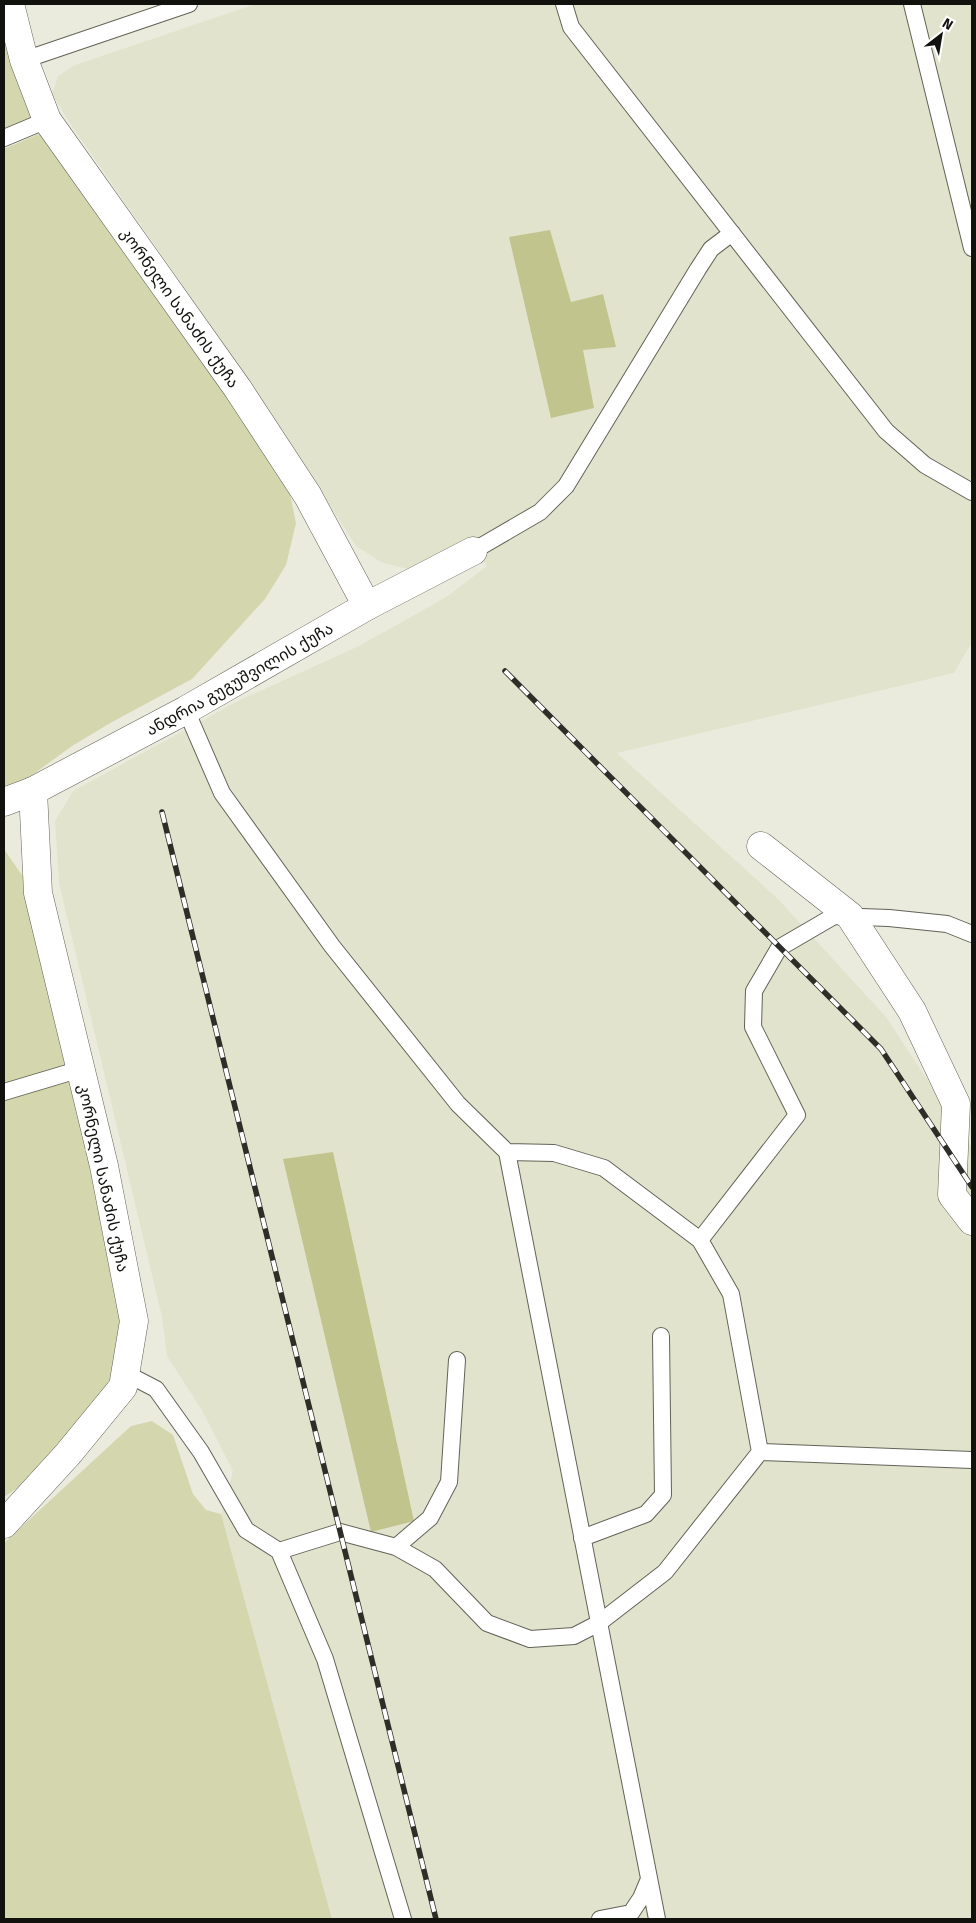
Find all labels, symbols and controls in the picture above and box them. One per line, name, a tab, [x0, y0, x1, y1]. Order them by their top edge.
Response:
north arrow	[916, 10, 966, 60]
text: N	[939, 15, 956, 34]
street label: კორნელი სანაძის ქუჩა	[116, 224, 243, 392]
street label: ანდრია გუგუშვილის ქუჩა	[143, 619, 336, 739]
street label: კორნელი სანაძის ქუჩა	[73, 1082, 133, 1274]

